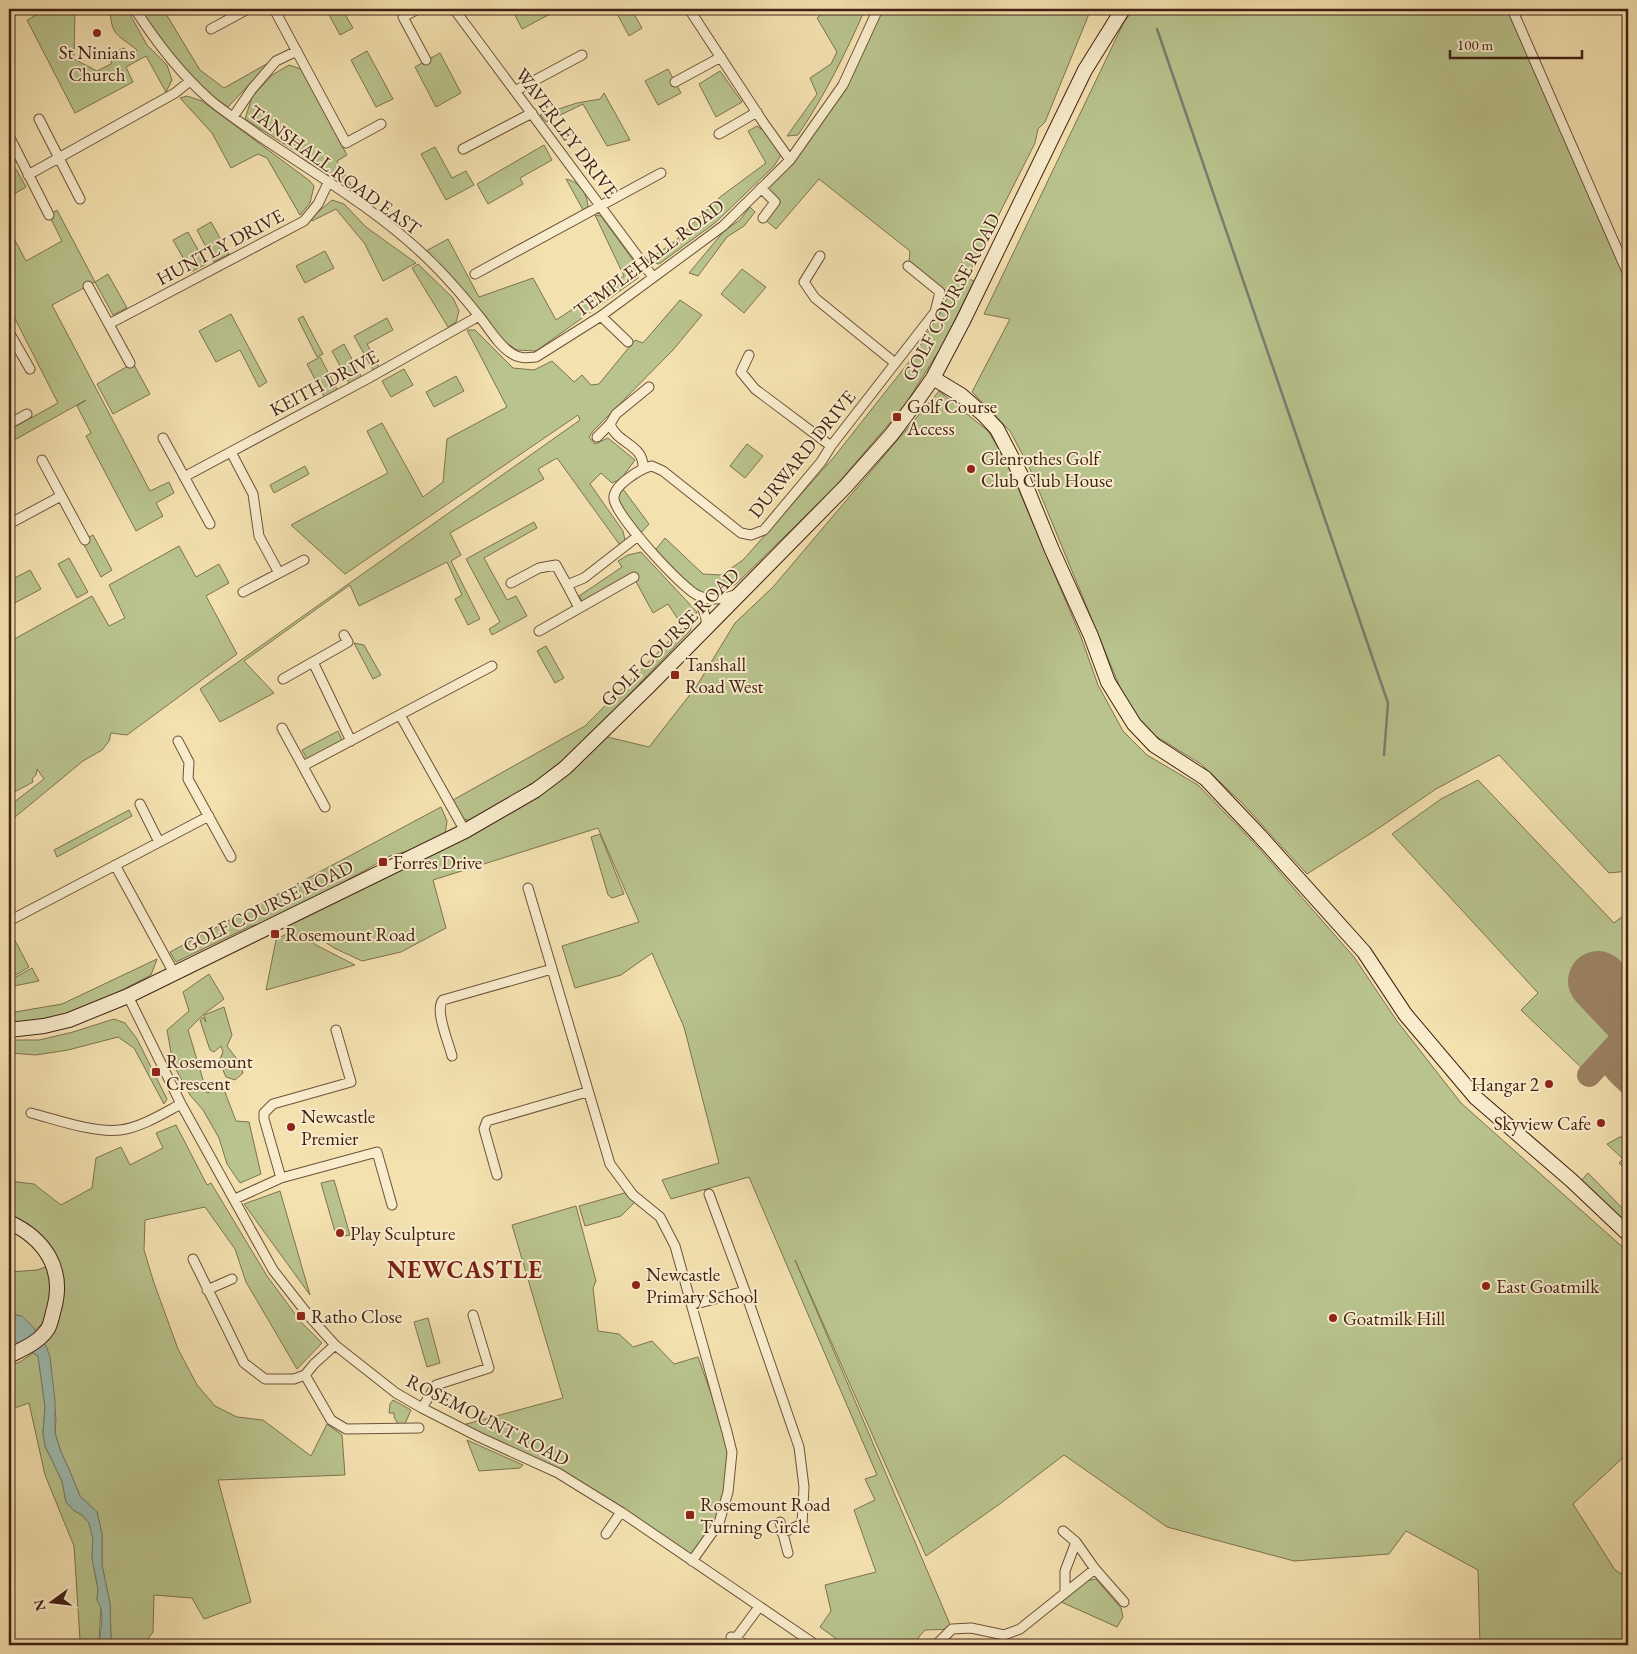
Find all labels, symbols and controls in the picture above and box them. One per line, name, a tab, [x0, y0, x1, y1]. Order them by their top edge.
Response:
marker: St Ninians Church	[91, 27, 103, 39]
scale bar	[1450, 28, 1582, 60]
text: 100 m	[1457, 35, 1494, 54]
place label: St Ninians Church	[59, 40, 135, 87]
street label: WAVERLEY DRIVE	[510, 63, 624, 203]
street label: TANSHALL ROAD EAST	[244, 99, 426, 241]
street label: TEMPLEHALL ROAD	[569, 193, 729, 323]
street label: HUNTLY DRIVE	[152, 203, 288, 291]
street label: GOLF COURSE ROAD	[896, 209, 1006, 385]
street label: KEITH DRIVE	[265, 344, 383, 422]
street label: DURWARD DRIVE	[743, 385, 861, 523]
place label: Golf Course Access	[906, 394, 997, 441]
marker: Golf Course Access	[891, 411, 903, 423]
place label: Glenrothes Golf Club Club House	[981, 446, 1113, 493]
marker: Glenrothes Golf Club Club House	[965, 463, 977, 475]
street label: GOLF COURSE ROAD	[595, 562, 745, 712]
place label: Tanshall Road West	[685, 652, 764, 699]
marker: Tanshall Road West	[669, 669, 681, 681]
place label: Forres Drive	[393, 850, 482, 875]
street label: GOLF COURSE ROAD	[179, 854, 357, 958]
marker: Forres Drive	[377, 856, 389, 868]
place label: Rosemount Road	[285, 922, 416, 947]
marker: Rosemount Road	[269, 928, 281, 940]
place label: Rosemount Crescent	[166, 1049, 253, 1096]
marker: Rosemount Crescent	[150, 1066, 162, 1078]
place label: Hangar 2	[1471, 1072, 1539, 1097]
marker: Hangar 2	[1543, 1078, 1555, 1090]
place label: Newcastle Premier	[301, 1104, 375, 1151]
place label: Skyview Cafe	[1494, 1111, 1591, 1136]
marker: Skyview Cafe	[1595, 1117, 1607, 1129]
marker: Newcastle Premier	[285, 1121, 297, 1133]
place label: Play Sculpture	[350, 1221, 455, 1246]
marker: Play Sculpture	[334, 1227, 346, 1239]
district label: NEWCASTLE	[387, 1254, 543, 1285]
place label: Newcastle Primary School	[646, 1262, 758, 1309]
place label: East Goatmilk	[1496, 1274, 1600, 1299]
marker: Newcastle Primary School	[630, 1279, 642, 1291]
marker: East Goatmilk	[1480, 1280, 1492, 1292]
place label: Ratho Close	[311, 1304, 402, 1329]
place label: Goatmilk Hill	[1343, 1306, 1446, 1331]
marker: Ratho Close	[295, 1310, 307, 1322]
marker: Goatmilk Hill	[1327, 1312, 1339, 1324]
street label: ROSEMOUNT ROAD	[402, 1368, 574, 1472]
place label: Rosemount Road Turning Circle	[700, 1492, 831, 1539]
marker: Rosemount Road Turning Circle	[684, 1509, 696, 1521]
north arrow	[28, 1576, 78, 1626]
text: N	[29, 1597, 50, 1613]

